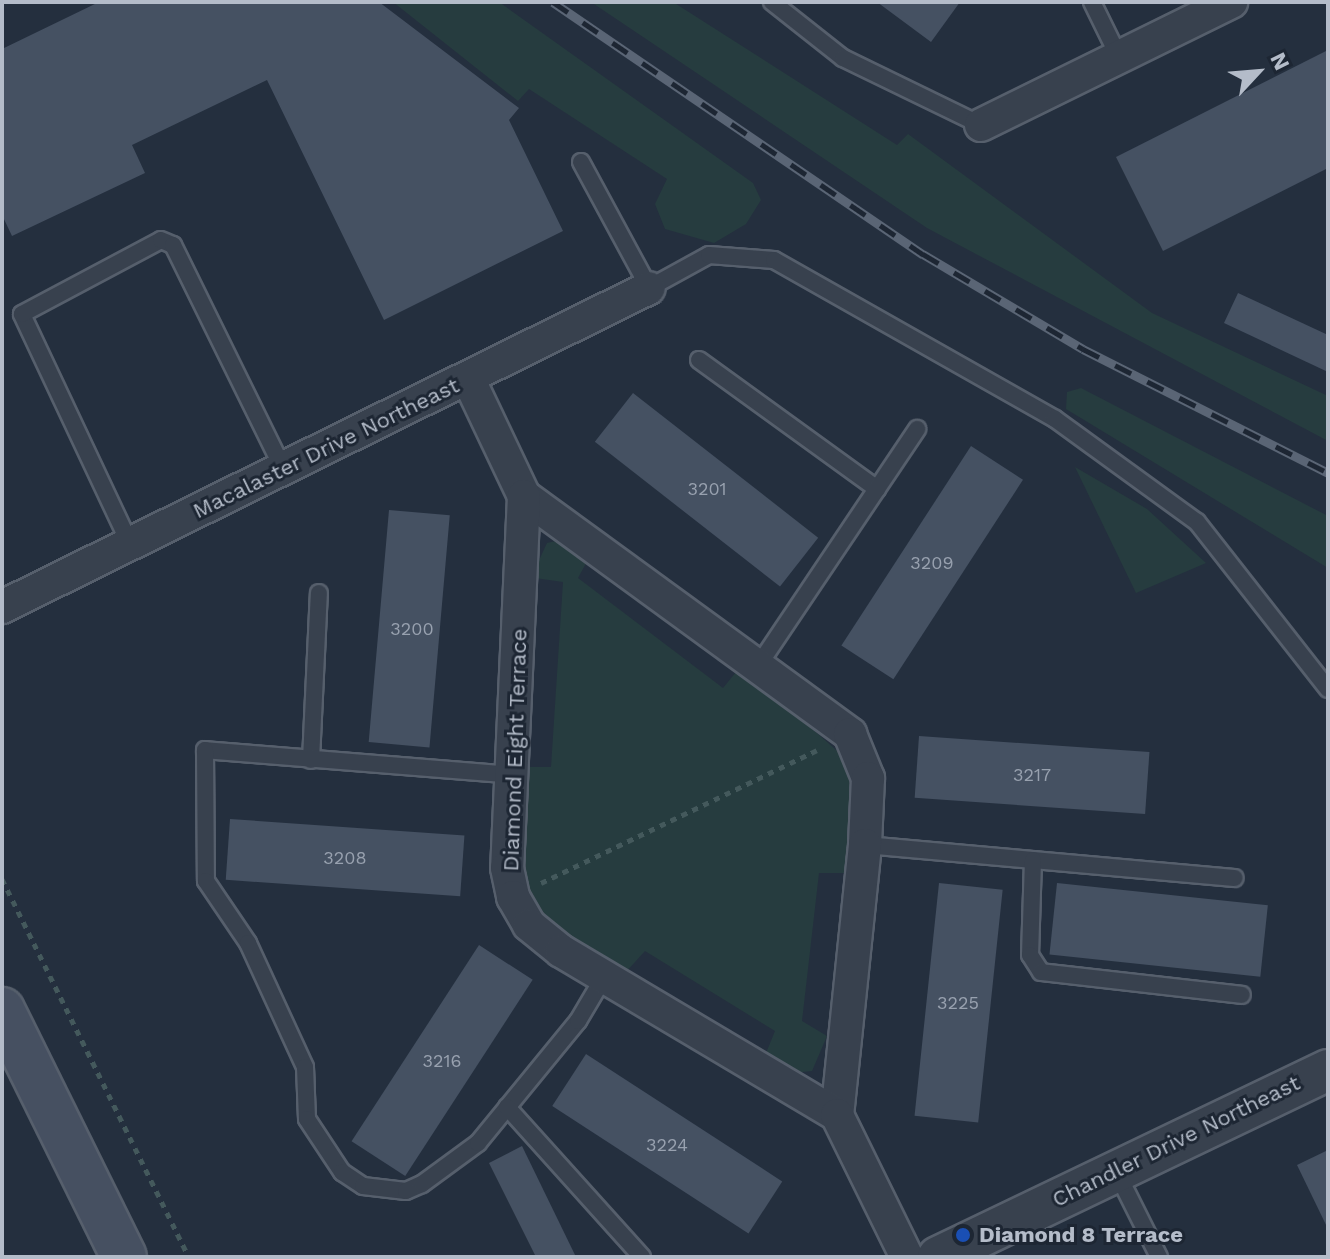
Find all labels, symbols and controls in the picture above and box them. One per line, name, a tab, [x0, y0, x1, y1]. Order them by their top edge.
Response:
north arrow	[1218, 32, 1298, 112]
text: N	[1265, 48, 1295, 74]
street label: Macalaster Drive Northeast	[188, 372, 464, 524]
house number: 3201	[687, 478, 727, 500]
house number: 3209	[910, 552, 954, 574]
house number: 3200	[390, 618, 434, 640]
street label: Diamond Eight Terrace	[498, 628, 532, 872]
house number: 3217	[1013, 764, 1051, 786]
house number: 3208	[323, 847, 367, 869]
house number: 3225	[937, 992, 979, 1014]
house number: 3216	[423, 1050, 461, 1072]
street label: Chandler Drive Northeast	[1048, 1069, 1304, 1213]
house number: 3224	[646, 1134, 688, 1156]
place label: Diamond 8 Terrace	[979, 1222, 1183, 1248]
marker: Diamond 8 Terrace	[954, 1226, 972, 1244]

